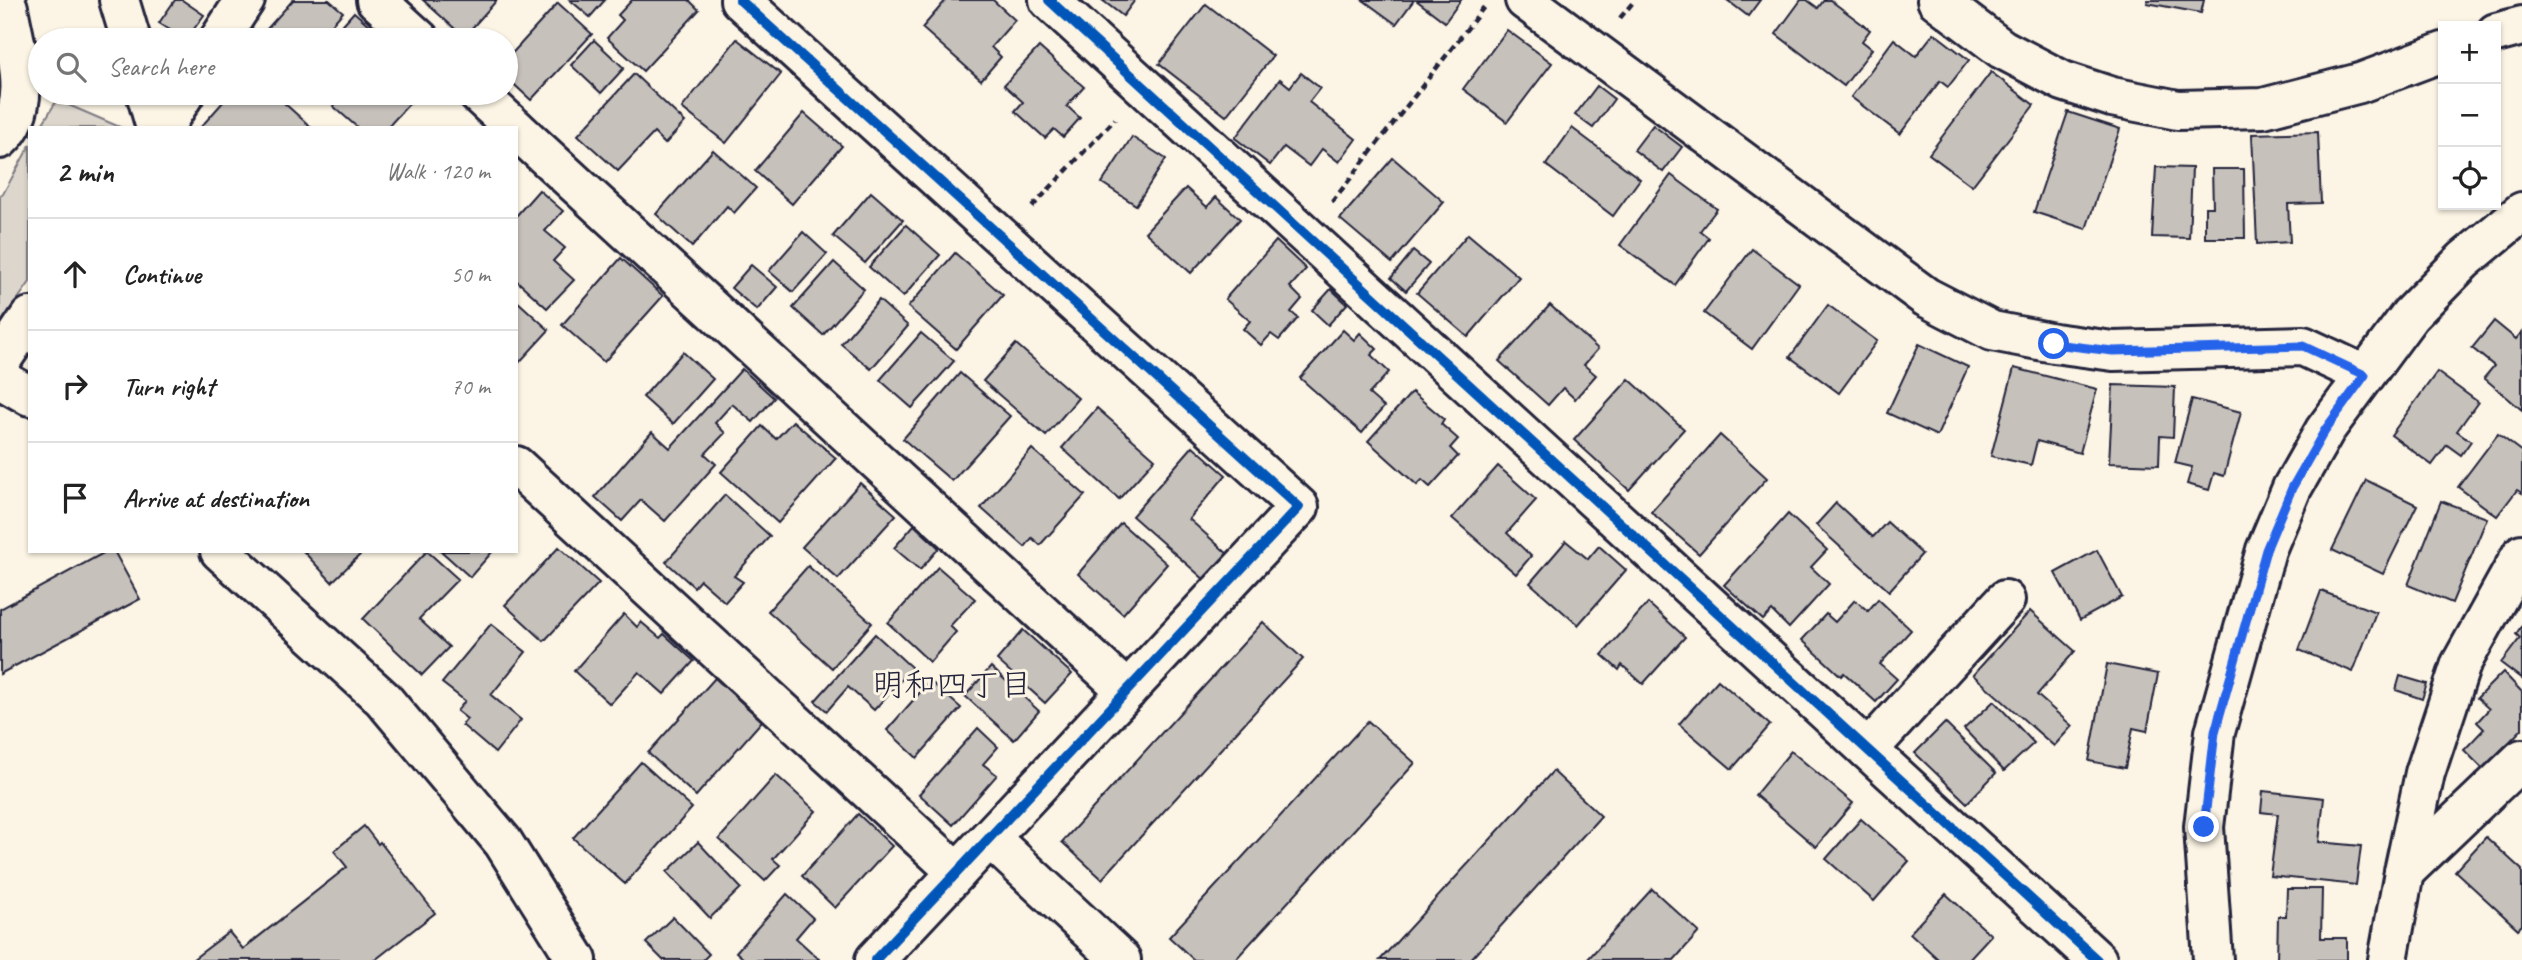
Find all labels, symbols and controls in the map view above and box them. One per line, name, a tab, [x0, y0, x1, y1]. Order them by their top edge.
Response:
map controls	[2438, 21, 2501, 210]
button: +	[2438, 21, 2501, 84]
search box	[28, 28, 518, 105]
icon: search	[52, 48, 90, 86]
text: Search here	[108, 50, 214, 83]
button: −	[2438, 84, 2501, 147]
button: locate	[2438, 147, 2501, 210]
text: 2 min	[56, 153, 113, 191]
text: Walk · 120 m	[386, 157, 490, 186]
icon: ahead	[56, 255, 94, 293]
text: Continue	[123, 258, 201, 291]
text: 50 m	[451, 260, 490, 289]
route start	[2038, 328, 2069, 359]
icon: right	[56, 367, 94, 405]
text: Turn right	[123, 370, 214, 403]
text: 70 m	[451, 372, 490, 401]
icon: arrive	[56, 479, 94, 517]
text: Arrive at destination	[123, 482, 309, 515]
district label: 明和四丁目	[872, 664, 1032, 705]
route end	[2188, 811, 2219, 842]

